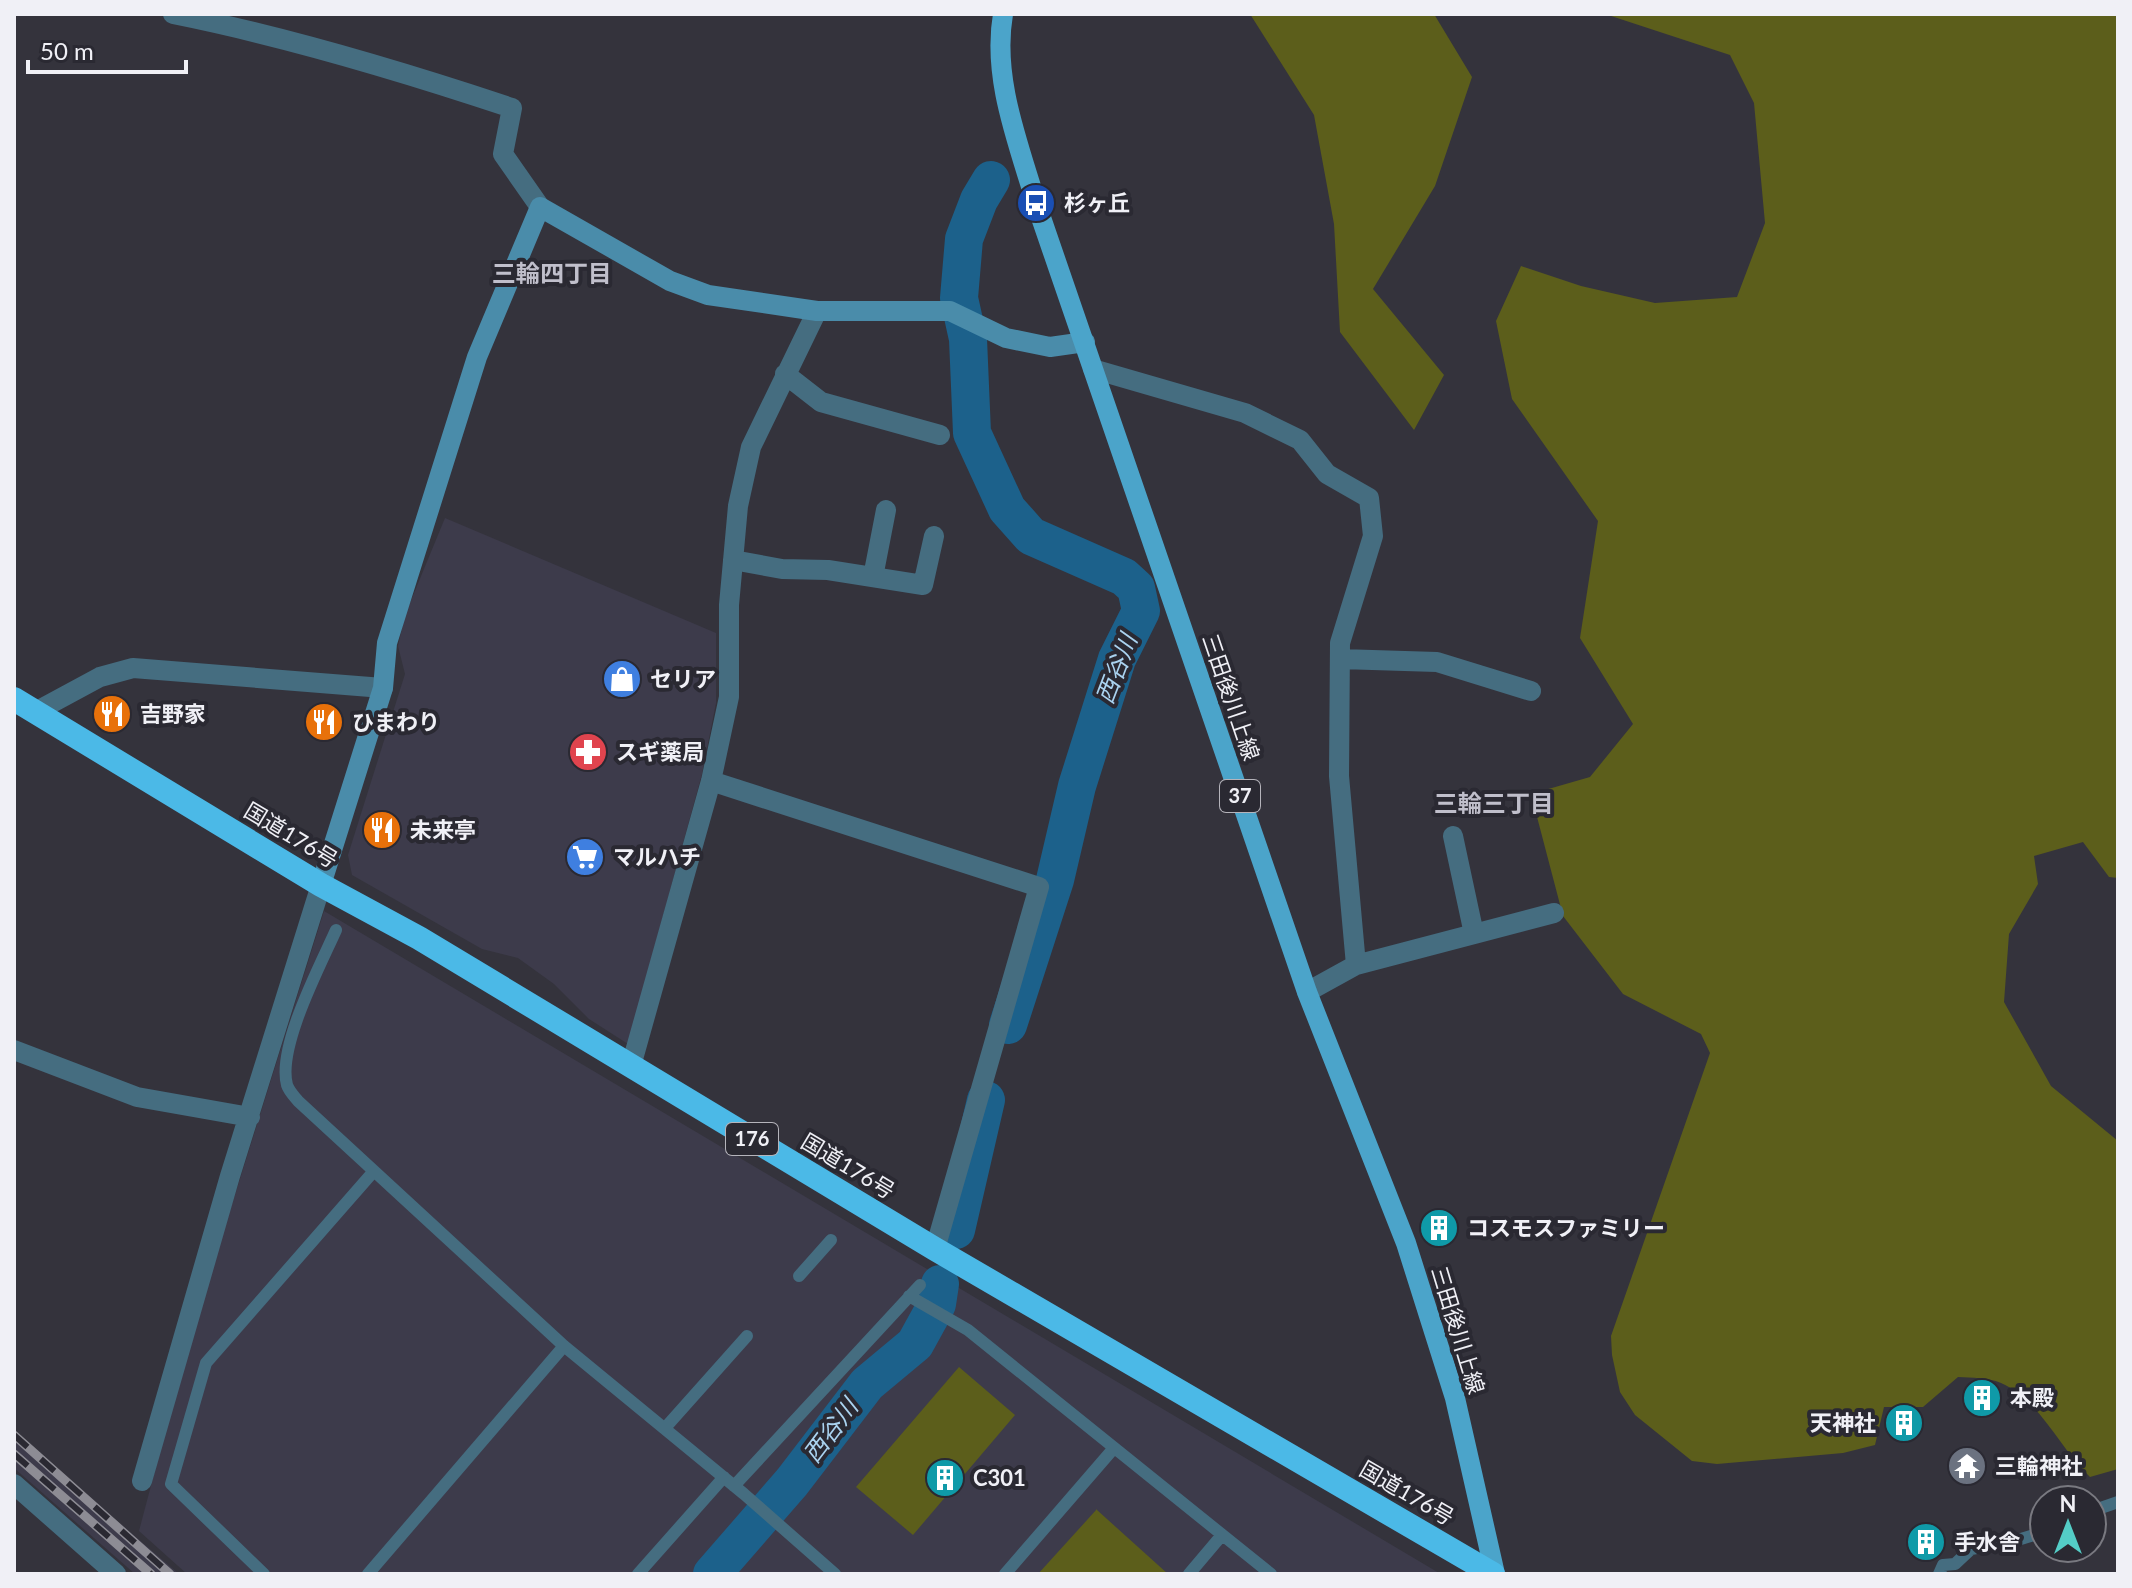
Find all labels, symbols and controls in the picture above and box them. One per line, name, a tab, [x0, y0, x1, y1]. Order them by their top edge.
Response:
scale bar	[28, 24, 186, 74]
text: 50 m	[40, 36, 94, 65]
bus stop icon: 杉ヶ丘	[1015, 182, 1057, 224]
place label: 杉ヶ丘	[1064, 189, 1130, 216]
district label: 三輪四丁目	[492, 258, 612, 287]
water label: 西谷川	[1089, 627, 1143, 707]
street label: 三田後川上線	[1197, 630, 1266, 764]
shop icon: セリア	[601, 658, 643, 700]
place label: セリア	[650, 665, 716, 692]
restaurant icon: 吉野家	[91, 693, 133, 735]
place label: 吉野家	[140, 700, 206, 727]
restaurant icon: ひまわり	[303, 701, 345, 743]
place label: ひまわり	[352, 708, 440, 735]
pharmacy icon: スギ薬局	[567, 731, 609, 773]
place label: スギ薬局	[616, 738, 704, 765]
road number: 37	[1220, 780, 1260, 812]
district label: 三輪三丁目	[1434, 788, 1554, 817]
street label: 国道176号	[240, 796, 343, 873]
restaurant icon: 未来亭	[361, 809, 403, 851]
place label: 未来亭	[410, 816, 476, 843]
supermarket icon: マルハチ	[564, 836, 606, 878]
place label: マルハチ	[613, 843, 701, 870]
road number: 176	[726, 1123, 778, 1155]
street label: 国道176号	[797, 1127, 900, 1204]
building icon: コスモスファミリー	[1418, 1207, 1460, 1249]
place label: コスモスファミリー	[1467, 1214, 1665, 1241]
street label: 三田後川上線	[1426, 1263, 1491, 1397]
building icon: 本殿	[1961, 1377, 2003, 1419]
place label: 本殿	[2010, 1384, 2054, 1411]
water label: 西谷川	[797, 1390, 865, 1468]
building icon: 天神社	[1883, 1402, 1925, 1444]
place label: 天神社	[1810, 1409, 1876, 1436]
temple icon: 三輪神社	[1946, 1445, 1988, 1487]
place label: 三輪神社	[1995, 1452, 2083, 1479]
street label: 国道176号	[1355, 1455, 1459, 1530]
building icon: C301	[924, 1457, 966, 1499]
place label: C301	[973, 1464, 1026, 1491]
north arrow	[2028, 1484, 2108, 1564]
text: N	[2060, 1490, 2076, 1517]
building icon: 手水舎	[1905, 1521, 1947, 1563]
place label: 手水舎	[1954, 1528, 2020, 1555]

